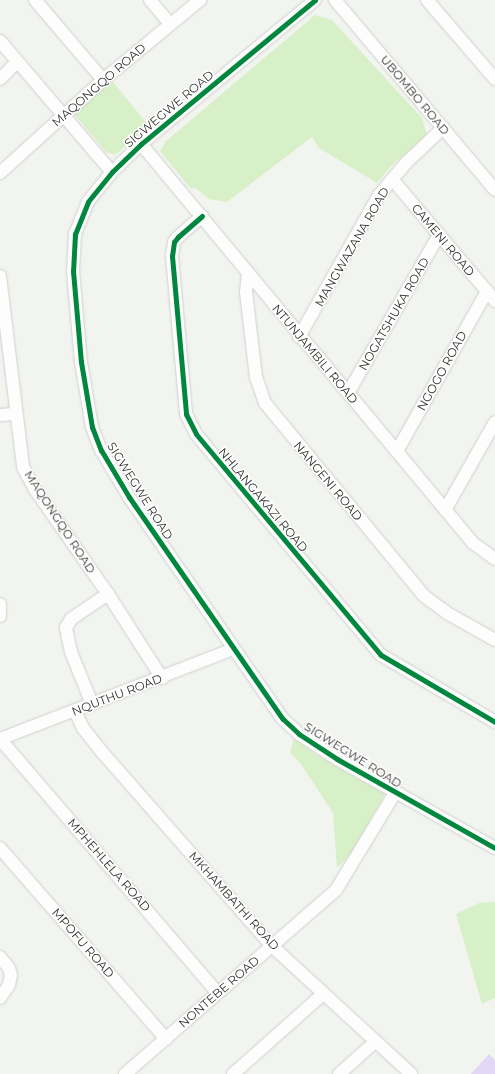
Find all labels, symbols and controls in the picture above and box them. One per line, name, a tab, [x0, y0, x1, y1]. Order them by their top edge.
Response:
street label: MAQONGQO ROAD	[49, 40, 149, 130]
street label: UBOMBO ROAD	[378, 52, 452, 138]
street label: SIGWEGWE ROAD	[121, 67, 217, 151]
street label: MANGWAZANA ROAD	[312, 185, 392, 309]
street label: CAMENI ROAD	[409, 201, 477, 279]
street label: NOGATSHUKA ROAD	[356, 255, 432, 373]
street label: NTUNJAMBILI ROAD	[269, 301, 361, 407]
street label: NGOGO ROAD	[414, 329, 470, 413]
street label: NANGENI ROAD	[291, 438, 365, 524]
street label: SIGWEGWE ROAD	[104, 440, 176, 542]
street label: NHLANGAKAZI ROAD	[215, 445, 311, 555]
street label: MAQONGQO ROAD	[21, 468, 99, 576]
street label: NQUTHU ROAD	[70, 671, 164, 719]
street label: SIGWEGWE ROAD	[302, 719, 404, 791]
street label: MPHEHLELA ROAD	[65, 816, 153, 914]
street label: MKHAMBATHI ROAD	[186, 849, 282, 953]
street label: MPOFU ROAD	[49, 905, 117, 981]
street label: NONTEBE ROAD	[176, 953, 262, 1031]

